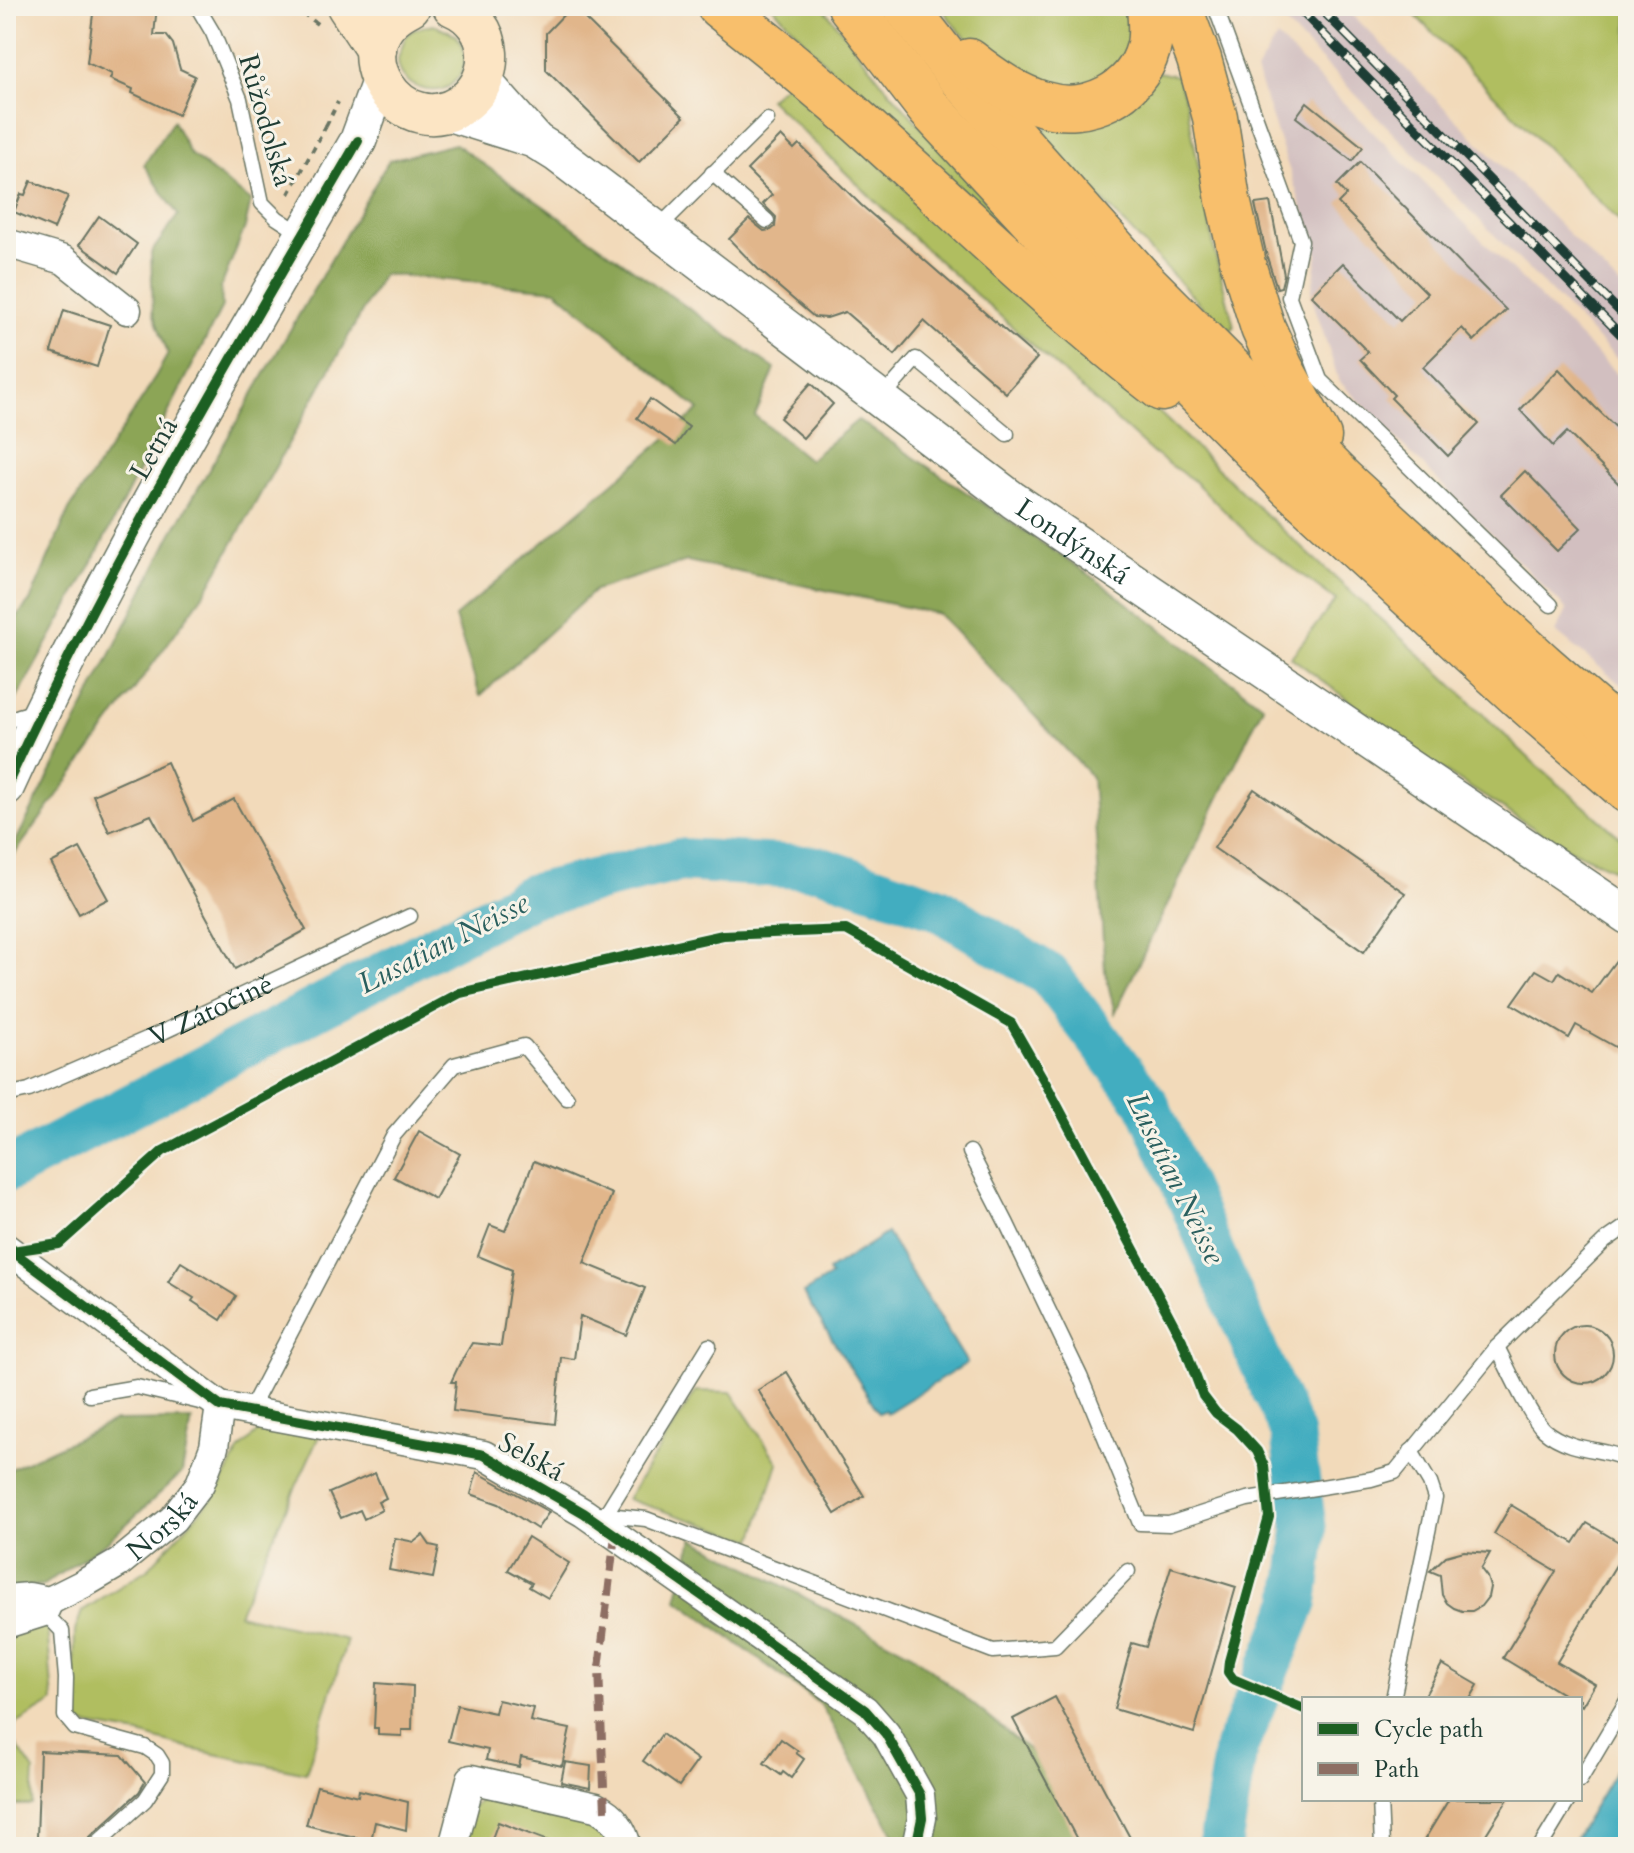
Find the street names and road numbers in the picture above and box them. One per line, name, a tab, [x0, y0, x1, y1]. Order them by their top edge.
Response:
street label: Růžodolská	[229, 50, 303, 191]
street label: Letná	[121, 410, 187, 487]
street label: Londýnská	[1008, 489, 1137, 594]
street label: V Zátočině	[143, 965, 279, 1056]
street label: Selská	[492, 1423, 571, 1491]
street label: Norská	[118, 1484, 207, 1570]

